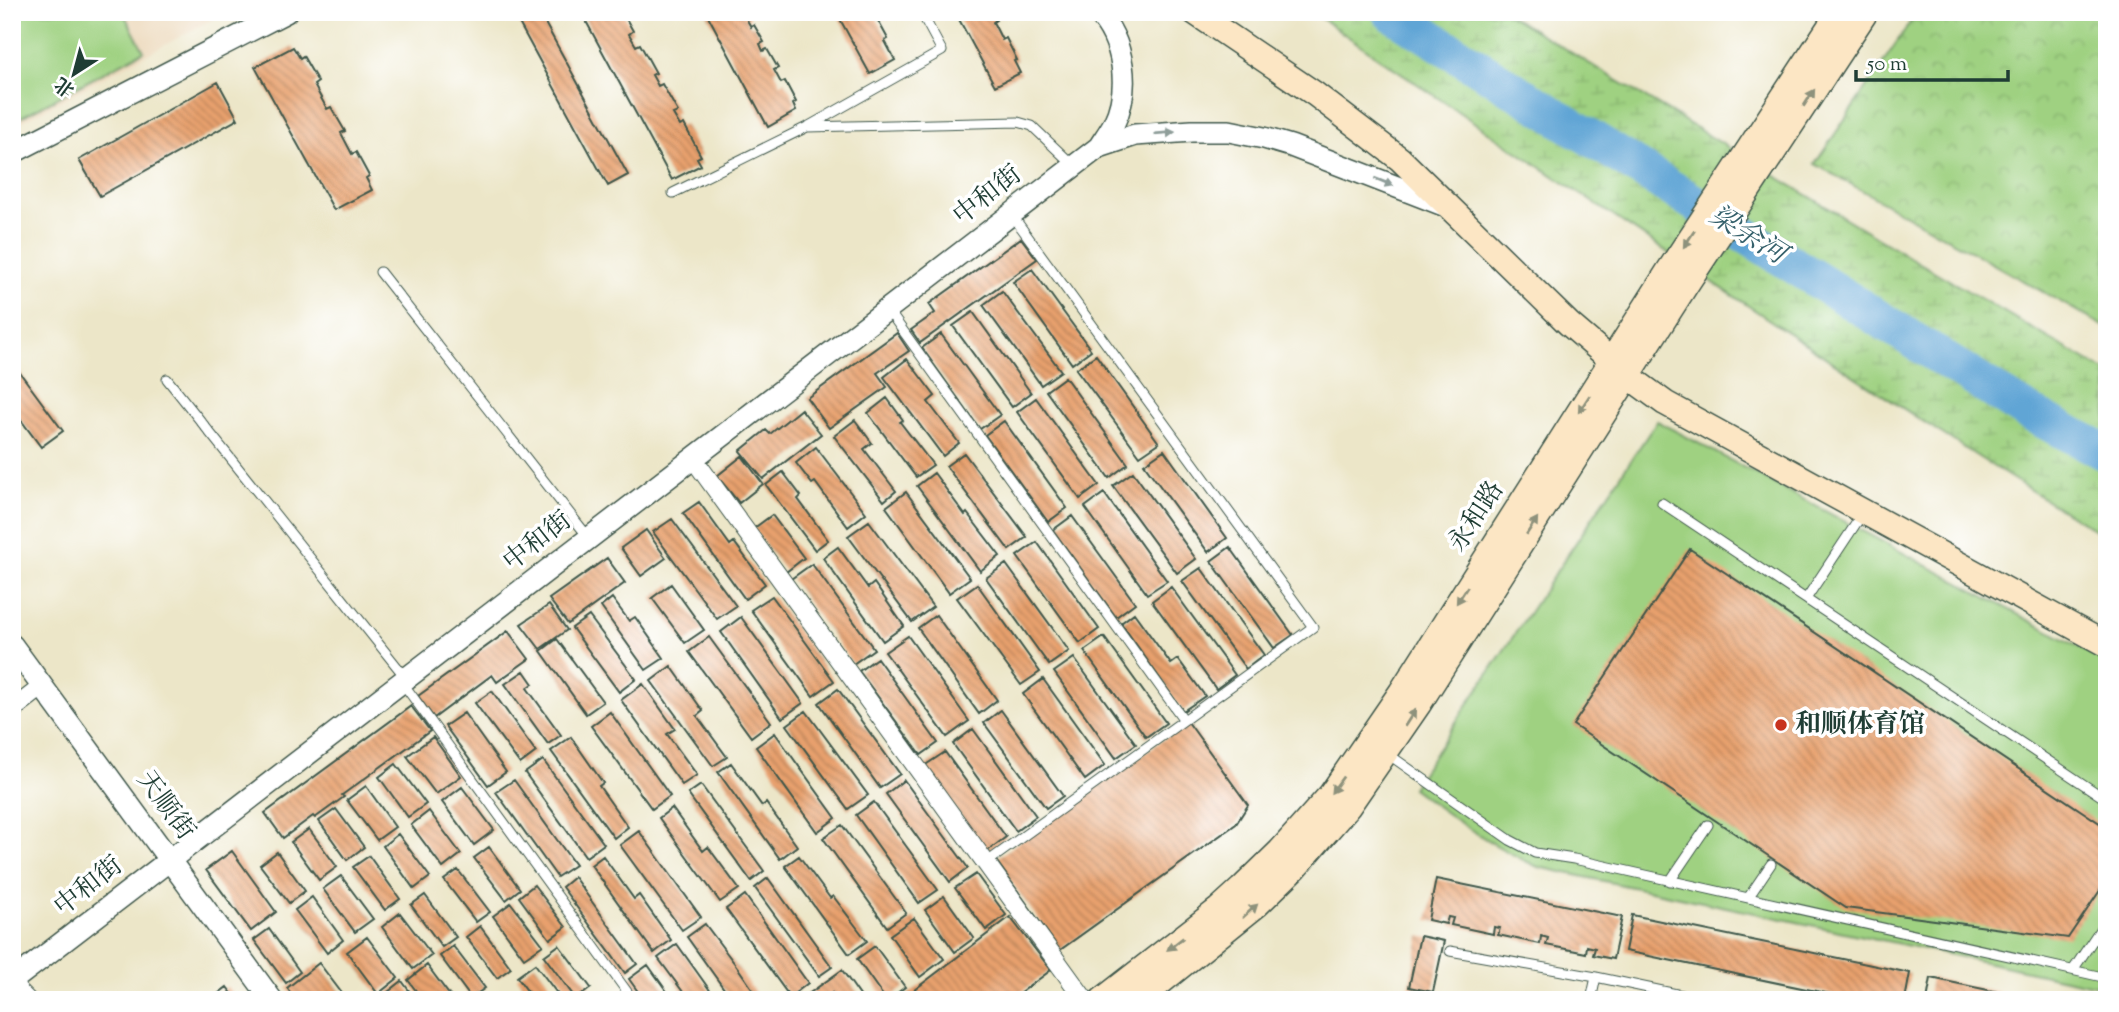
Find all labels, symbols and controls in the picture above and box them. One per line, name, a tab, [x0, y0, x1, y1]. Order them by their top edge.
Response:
north arrow	[38, 38, 108, 108]
scale bar	[1856, 38, 2009, 82]
text: 50 m	[1866, 50, 1907, 80]
text: 北	[50, 69, 81, 102]
one-way arrow	[1802, 89, 1816, 107]
one-way arrow	[1154, 127, 1176, 138]
street label: 中和街	[946, 157, 1030, 235]
one-way arrow	[1374, 176, 1395, 187]
water label: 梁余河	[1701, 197, 1797, 278]
one-way arrow	[1683, 230, 1696, 249]
one-way arrow	[1578, 394, 1591, 413]
street label: 永和路	[1440, 474, 1514, 560]
street label: 中和街	[496, 503, 580, 581]
one-way arrow	[1526, 517, 1539, 536]
one-way arrow	[1455, 586, 1468, 605]
place label: 和顺体育馆	[1795, 707, 1925, 744]
one-way arrow	[1403, 708, 1416, 728]
marker: 和顺体育馆	[1773, 717, 1789, 733]
street label: 天顺街	[127, 764, 203, 848]
one-way arrow	[1330, 776, 1344, 794]
street label: 中和街	[47, 848, 131, 926]
one-way arrow	[1241, 904, 1258, 919]
one-way arrow	[1166, 936, 1183, 951]

